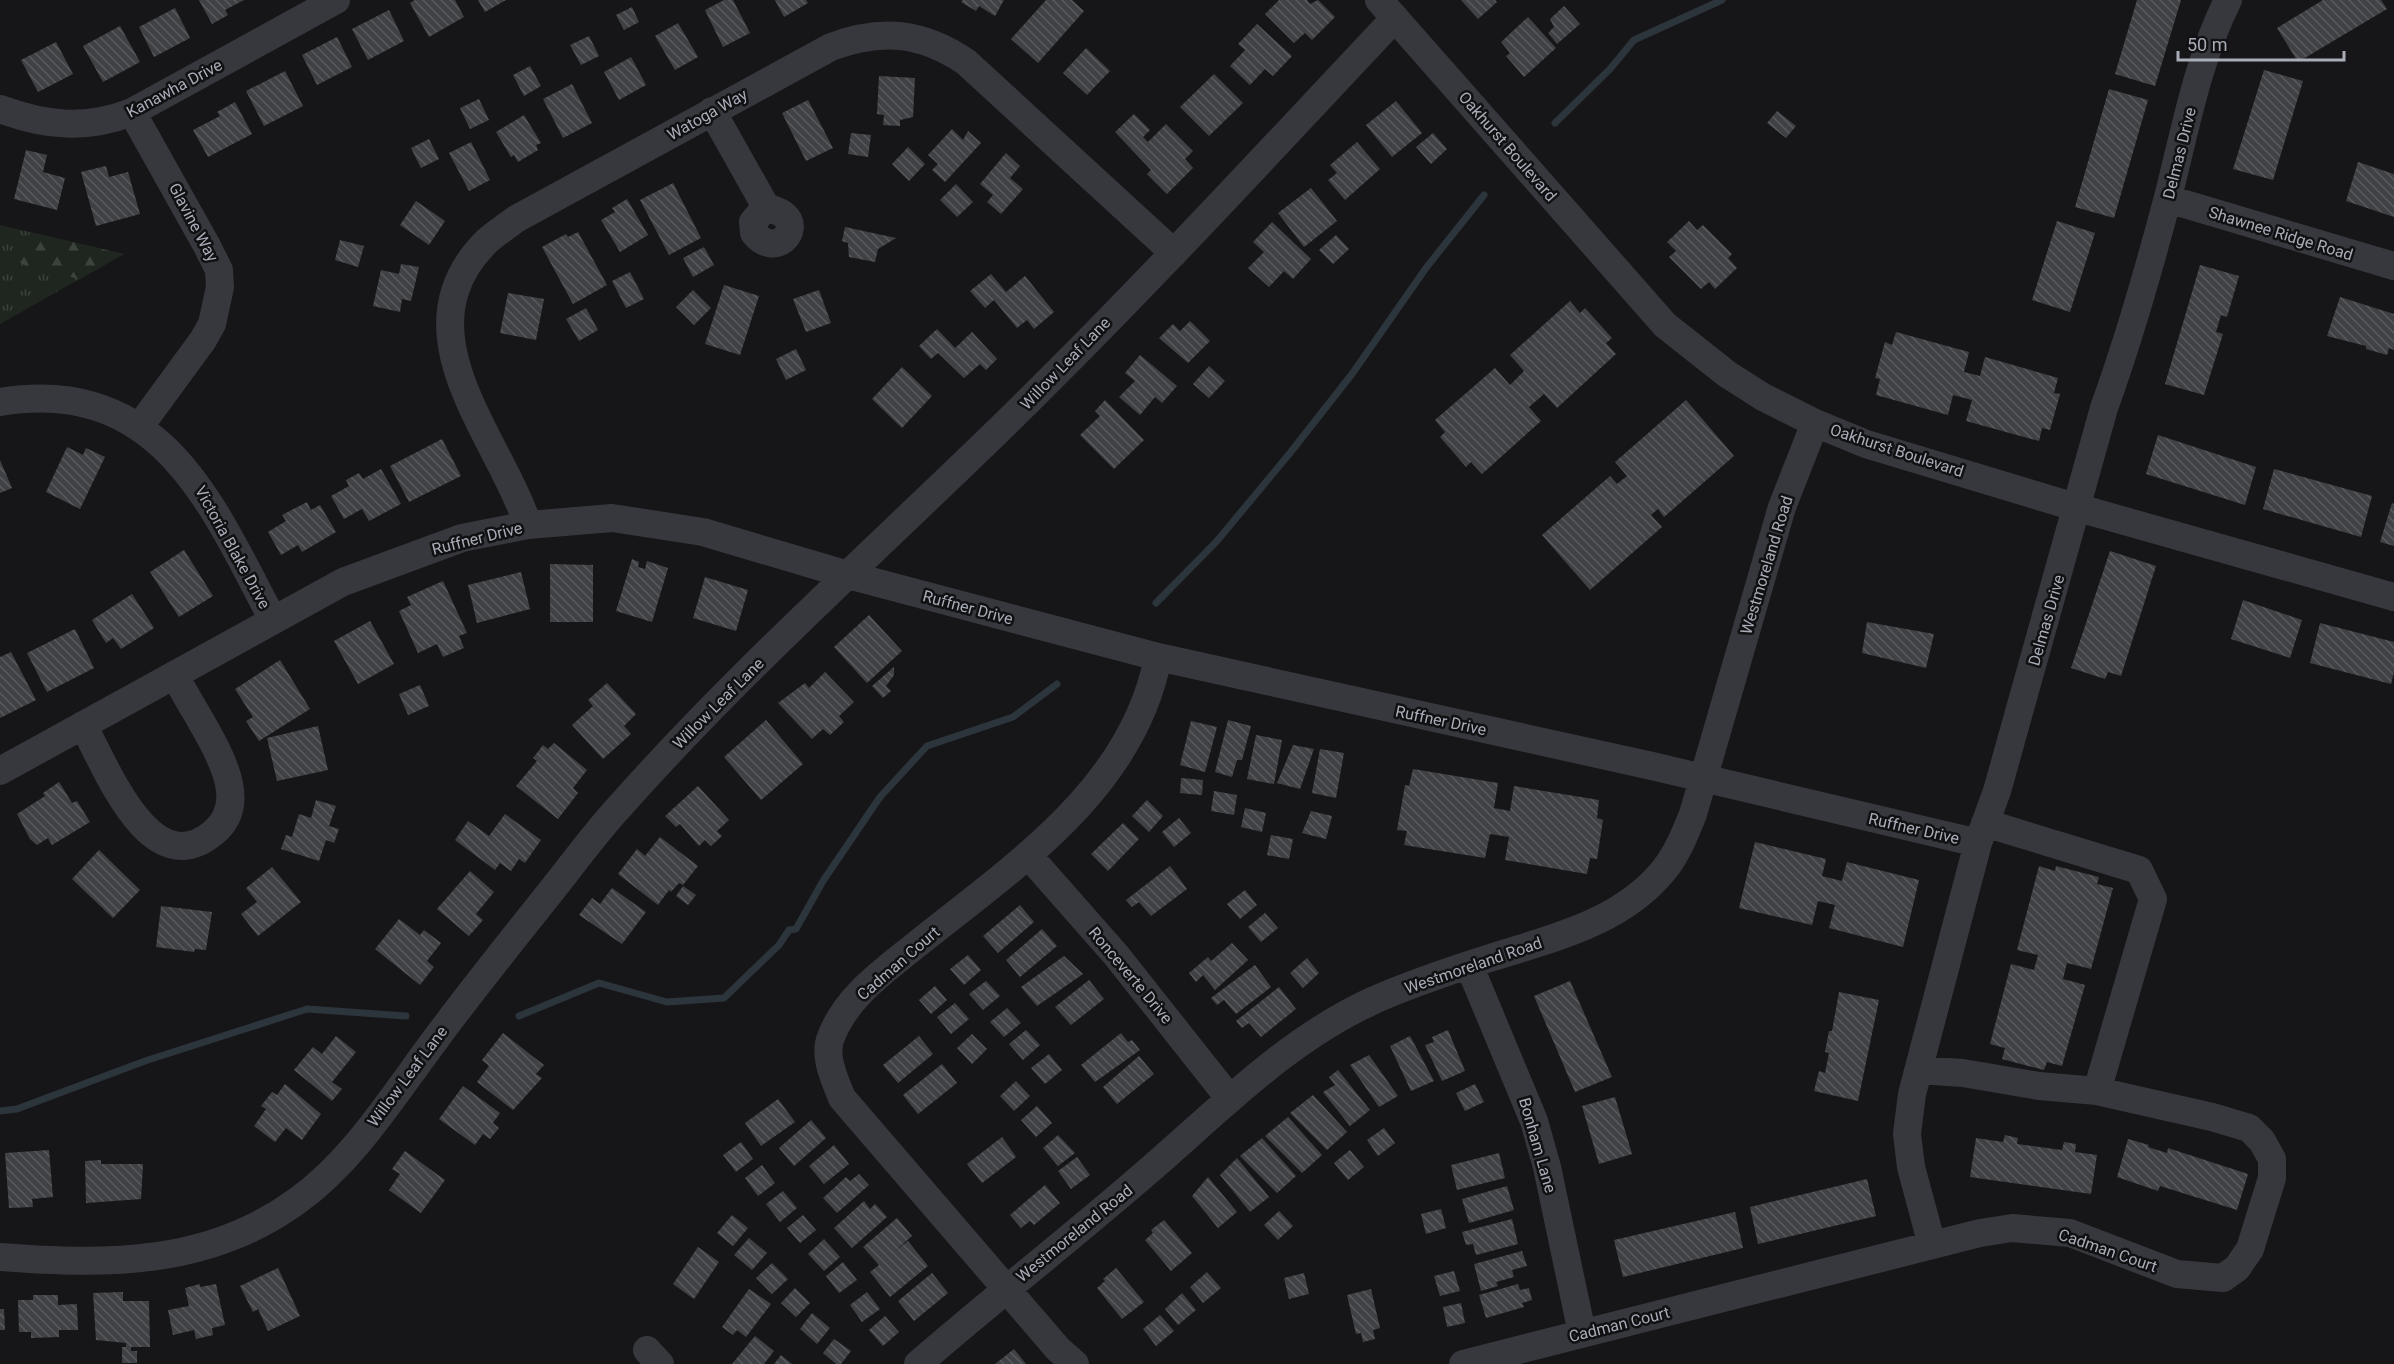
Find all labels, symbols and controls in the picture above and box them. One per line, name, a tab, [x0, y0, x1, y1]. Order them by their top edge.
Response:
scale bar	[2178, 24, 2344, 62]
text: 50 m	[2187, 34, 2227, 55]
street label: Kanawha Drive	[123, 55, 225, 122]
street label: Watoga Way	[664, 84, 751, 144]
street label: Oakhurst Boulevard	[1455, 88, 1560, 205]
street label: Delmas Drive	[2159, 105, 2200, 201]
street label: Glavine Way	[165, 180, 222, 265]
street label: Shawnee Ridge Road	[2206, 203, 2355, 264]
street label: Willow Leaf Lane	[1017, 313, 1114, 413]
street label: Oakhurst Boulevard	[1828, 420, 1966, 481]
street label: Victoria Blake Drive	[191, 482, 274, 612]
street label: Westmoreland Road	[1736, 494, 1797, 637]
street label: Ruffner Drive	[430, 518, 524, 559]
street label: Delmas Drive	[2024, 572, 2069, 668]
street label: Ruffner Drive	[921, 586, 1015, 629]
street label: Willow Leaf Lane	[669, 654, 768, 753]
street label: Ruffner Drive	[1394, 702, 1488, 739]
street label: Ruffner Drive	[1867, 809, 1961, 848]
street label: Cadman Court	[853, 922, 943, 1004]
street label: Ronceverte Drive	[1085, 923, 1177, 1027]
street label: Westmoreland Road	[1402, 933, 1544, 998]
street label: Willow Leaf Lane	[363, 1022, 451, 1130]
street label: Bonham Lane	[1515, 1095, 1560, 1195]
street label: Westmoreland Road	[1012, 1181, 1136, 1286]
street label: Cadman Court	[2056, 1225, 2160, 1276]
street label: Cadman Court	[1567, 1303, 1671, 1346]

